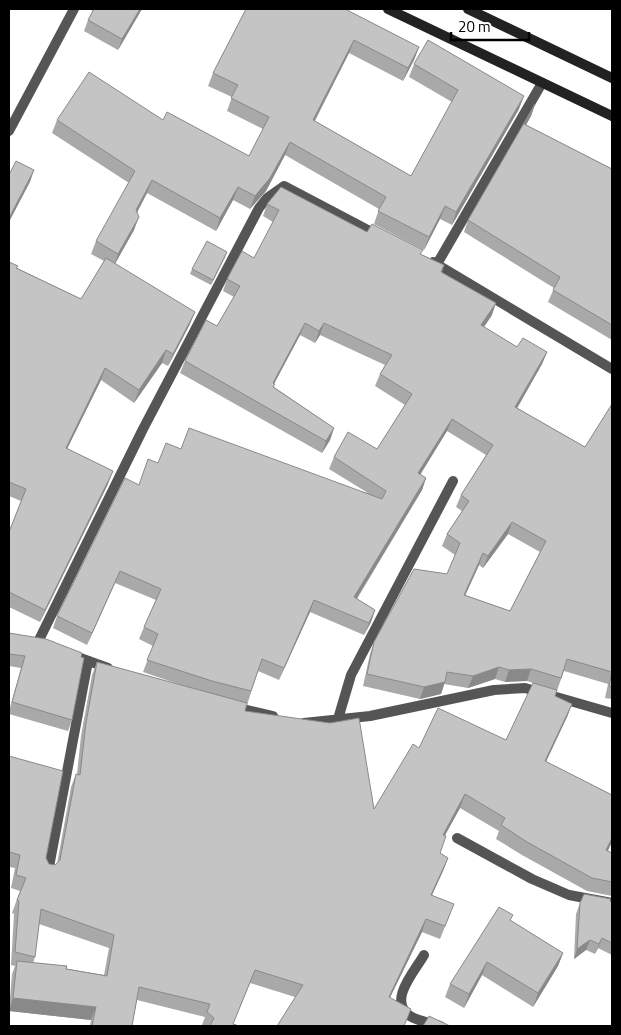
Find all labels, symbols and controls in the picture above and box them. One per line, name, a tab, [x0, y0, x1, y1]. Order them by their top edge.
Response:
scale bar	[451, 10, 528, 42]
text: 20 m	[458, 15, 491, 38]

